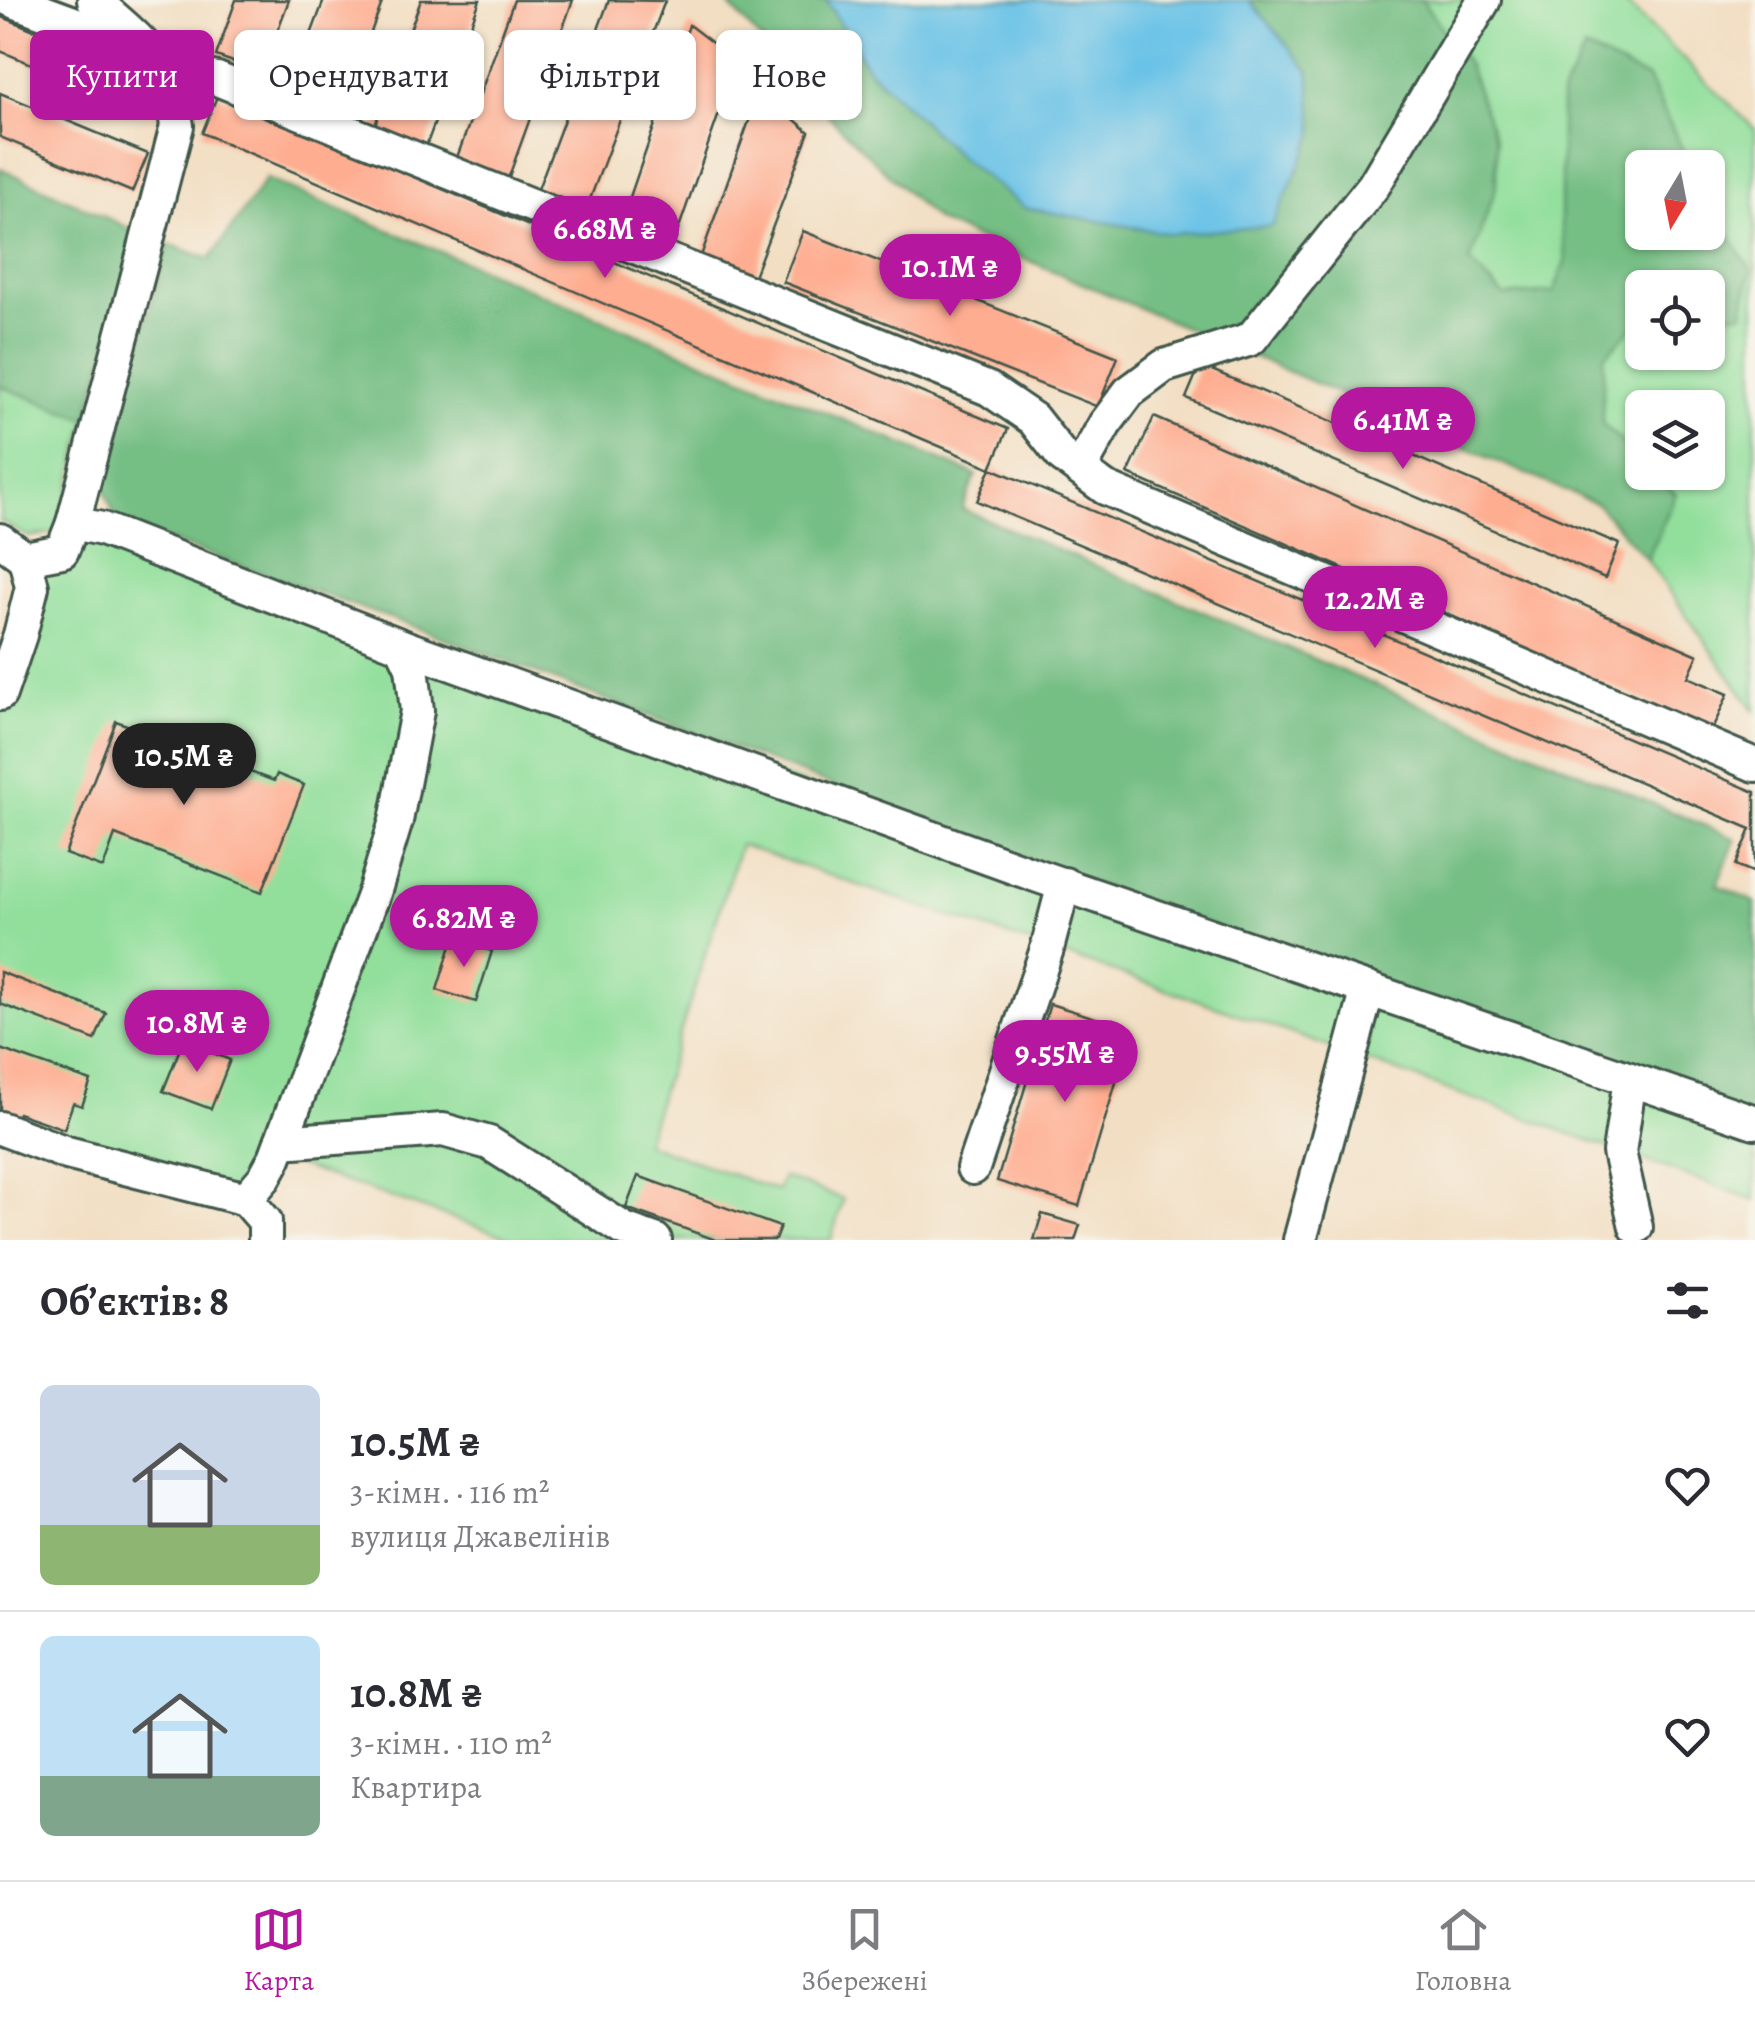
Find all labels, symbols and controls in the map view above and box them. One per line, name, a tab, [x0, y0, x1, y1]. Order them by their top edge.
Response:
chip: Купити	[30, 30, 214, 120]
chip: Орендувати	[234, 30, 484, 120]
chip: Фільтри	[504, 30, 696, 120]
chip: Нове	[716, 30, 862, 120]
north arrow	[1625, 150, 1725, 250]
map controls	[1625, 150, 1725, 490]
pin: 6.68M ₴	[513, 196, 697, 281]
text: 6.68M ₴	[553, 206, 657, 250]
pin: 10.1M ₴	[858, 234, 1042, 319]
text: 10.1M ₴	[901, 244, 999, 288]
button: locate	[1625, 270, 1725, 370]
pin: 6.41M ₴	[1311, 387, 1495, 472]
button: layers	[1625, 390, 1725, 490]
text: 6.41M ₴	[1353, 397, 1453, 441]
pin: 12.2M ₴	[1283, 566, 1467, 651]
text: 12.2M ₴	[1325, 576, 1425, 620]
pin: 10.5M ₴	[92, 723, 276, 808]
text: 10.5M ₴	[134, 733, 234, 777]
pin: 6.82M ₴	[372, 885, 556, 970]
text: 6.82M ₴	[412, 895, 516, 939]
pin: 10.8M ₴	[105, 990, 289, 1075]
text: 10.8M ₴	[146, 1000, 248, 1044]
pin: 9.55M ₴	[973, 1020, 1157, 1105]
text: 9.55M ₴	[1015, 1030, 1115, 1074]
text: Об’єктів: 8	[40, 1272, 229, 1329]
icon: filters	[1660, 1273, 1715, 1328]
text: 10.5M ₴	[350, 1413, 481, 1470]
icon: home	[120, 1425, 240, 1545]
icon: heart	[1660, 1458, 1715, 1513]
text: 3-кімн. · 116 m²	[350, 1470, 549, 1514]
text: вулиця Джавелінів	[350, 1514, 610, 1558]
text: 10.8M ₴	[350, 1664, 483, 1721]
icon: home	[120, 1676, 240, 1796]
icon: heart	[1660, 1709, 1715, 1764]
text: 3-кімн. · 110 m²	[350, 1721, 552, 1765]
text: Квартира	[350, 1765, 482, 1809]
tab: Карта	[244, 1902, 314, 2000]
tab: Збережені	[801, 1902, 928, 2000]
tab: Головна	[1415, 1902, 1511, 2000]

